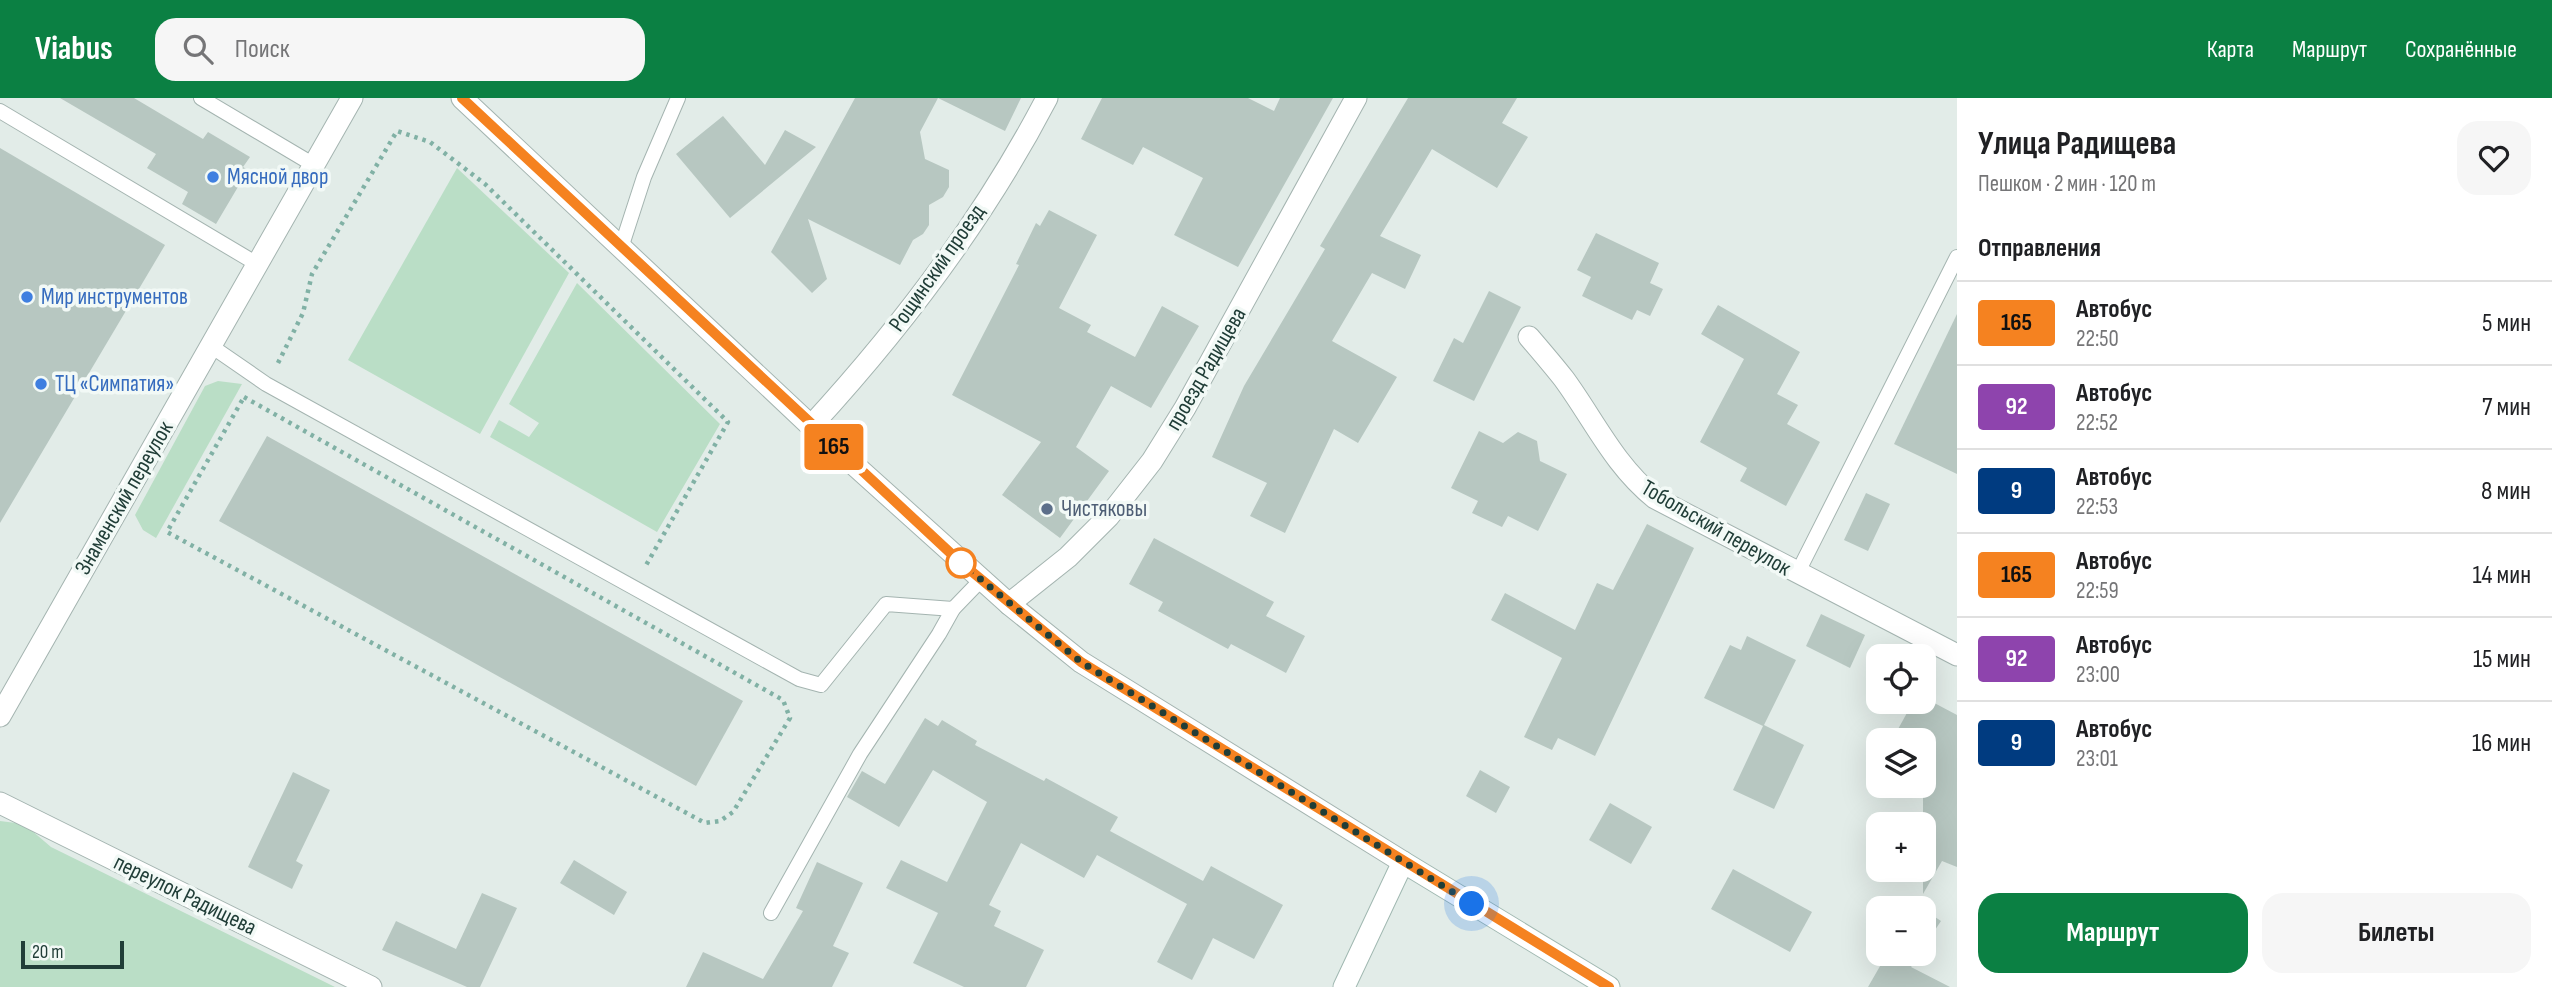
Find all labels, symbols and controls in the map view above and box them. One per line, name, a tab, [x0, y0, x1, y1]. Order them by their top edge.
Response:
search box	[155, 18, 645, 81]
text: Viabus	[35, 29, 113, 69]
icon: search	[179, 30, 217, 68]
text: Поиск	[235, 34, 290, 65]
text: Карта	[2207, 35, 2254, 64]
text: Маршрут	[2292, 35, 2367, 64]
text: Сохранённые	[2405, 35, 2517, 64]
button: heart	[2457, 121, 2531, 195]
text: Улица Радищева	[1978, 124, 2176, 164]
place label: Мясной двор	[227, 163, 328, 191]
marker: Мясной двор	[205, 169, 221, 185]
text: Пешком · 2 мин · 120 m	[1978, 170, 2156, 198]
street label: Рощинский проезд	[883, 199, 991, 337]
text: Отправления	[1978, 233, 2101, 264]
place label: Мир инструментов	[41, 283, 188, 311]
marker: Мир инструментов	[19, 289, 35, 305]
text: Автобус	[2076, 294, 2152, 325]
street label: проезд Радищева	[1160, 303, 1252, 435]
text: 165	[2001, 308, 2032, 337]
text: 5 мин	[2482, 308, 2531, 339]
text: 22:50	[2076, 325, 2119, 353]
place label: ТЦ «Симпатия»	[55, 370, 174, 398]
marker: ТЦ «Симпатия»	[33, 376, 49, 392]
text: Автобус	[2076, 378, 2152, 409]
text: 92	[2006, 392, 2027, 421]
text: 7 мин	[2482, 392, 2531, 423]
text: 22:52	[2076, 409, 2118, 437]
street label: Знаменский переулок	[69, 416, 179, 580]
line badge: 165	[794, 424, 874, 470]
text: 165	[818, 432, 850, 461]
text: Автобус	[2076, 462, 2152, 493]
street label: Тобольский переулок	[1636, 474, 1796, 582]
text: 9	[2011, 476, 2022, 505]
text: 8 мин	[2481, 476, 2531, 507]
text: 22:53	[2076, 493, 2118, 521]
place label: Чистяковы	[1061, 495, 1147, 523]
marker: Чистяковы	[1039, 501, 1055, 517]
text: Автобус	[2076, 546, 2152, 577]
unlabelled marker	[946, 548, 976, 578]
text: 165	[2001, 560, 2032, 589]
text: 14 мин	[2472, 560, 2531, 591]
text: 22:59	[2076, 577, 2119, 605]
text: Автобус	[2076, 630, 2152, 661]
map controls	[1866, 644, 1936, 966]
button: locate	[1866, 644, 1936, 714]
text: 92	[2006, 644, 2027, 673]
text: 15 мин	[2473, 644, 2531, 675]
text: 23:00	[2076, 661, 2120, 689]
text: Автобус	[2076, 714, 2152, 745]
button: layers	[1866, 728, 1936, 798]
text: 9	[2011, 728, 2022, 757]
text: 16 мин	[2472, 728, 2531, 759]
text: 23:01	[2076, 745, 2118, 773]
button: +	[1866, 812, 1936, 882]
street label: переулок Радищева	[109, 848, 261, 942]
your location	[1454, 886, 1489, 921]
button: Маршрут	[1978, 893, 2248, 973]
button: Билеты	[2262, 893, 2531, 973]
button: −	[1866, 896, 1936, 966]
scale bar	[21, 938, 124, 970]
text: 20 m	[32, 941, 64, 964]

